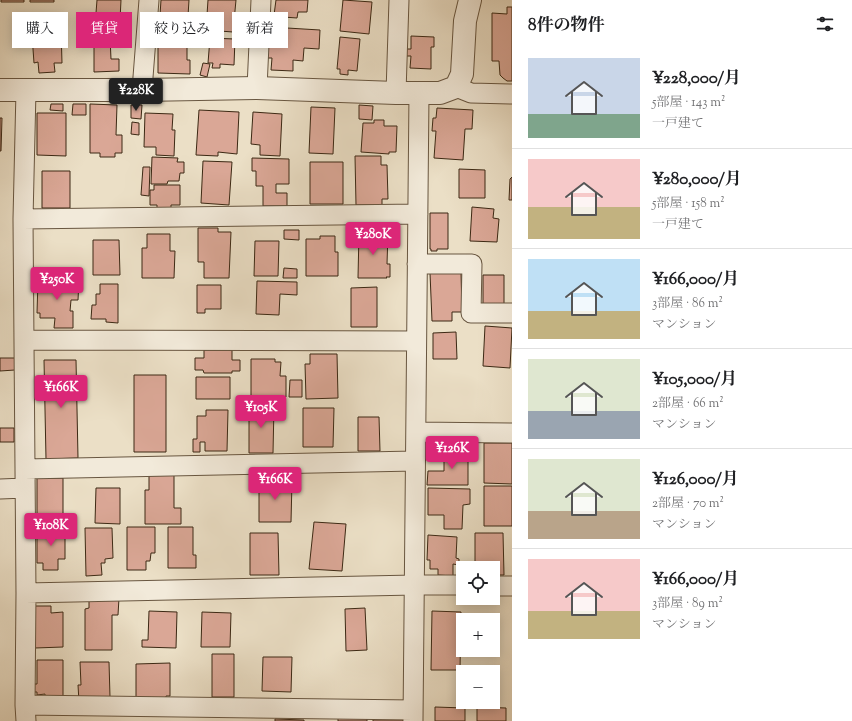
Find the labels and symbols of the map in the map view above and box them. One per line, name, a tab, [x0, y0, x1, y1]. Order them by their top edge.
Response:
pin: ¥228K	[108, 78, 164, 112]
pin: ¥280K	[345, 222, 401, 256]
pin: ¥250K	[29, 267, 85, 301]
pin: ¥166K	[33, 375, 89, 409]
pin: ¥105K	[233, 395, 289, 429]
pin: ¥126K	[424, 436, 480, 470]
pin: ¥166K	[247, 467, 303, 501]
pin: ¥108K	[23, 513, 79, 547]

